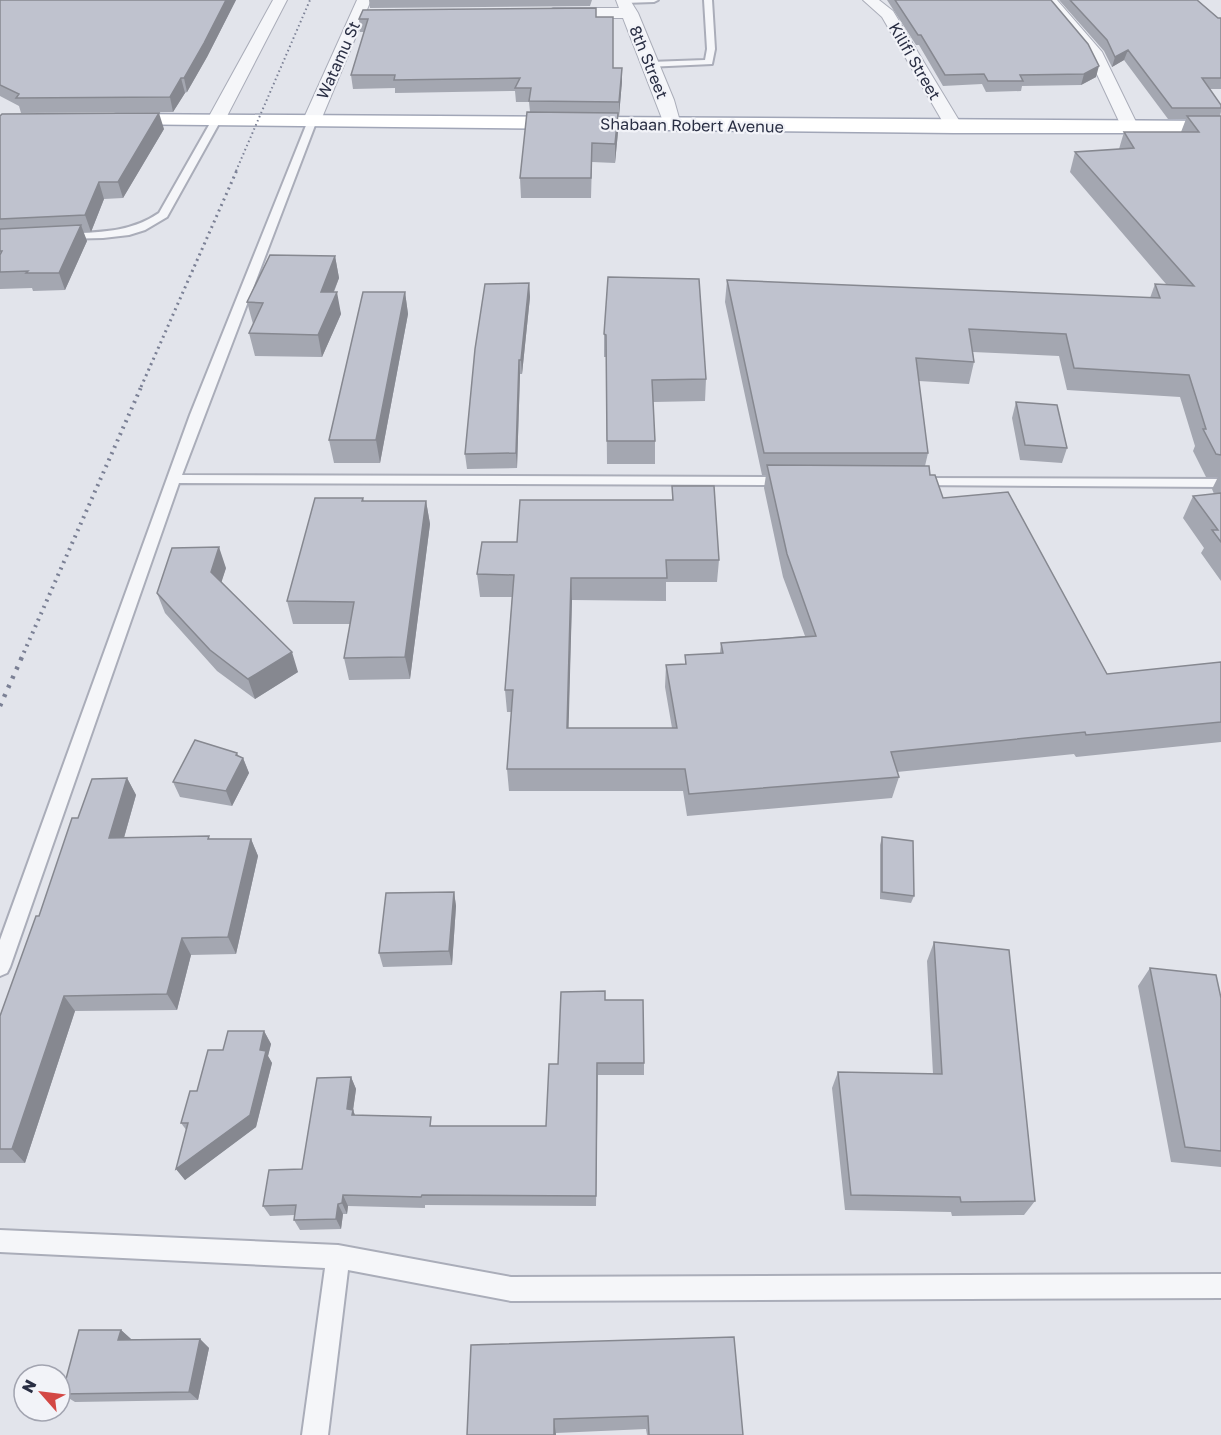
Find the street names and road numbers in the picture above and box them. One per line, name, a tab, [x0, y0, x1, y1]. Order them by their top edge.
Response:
street label: Watamu St	[312, 18, 364, 102]
street label: Kilifi Street	[885, 19, 945, 103]
street label: 8th Street	[625, 22, 673, 102]
street label: Shabaan Robert Avenue	[600, 113, 784, 137]

